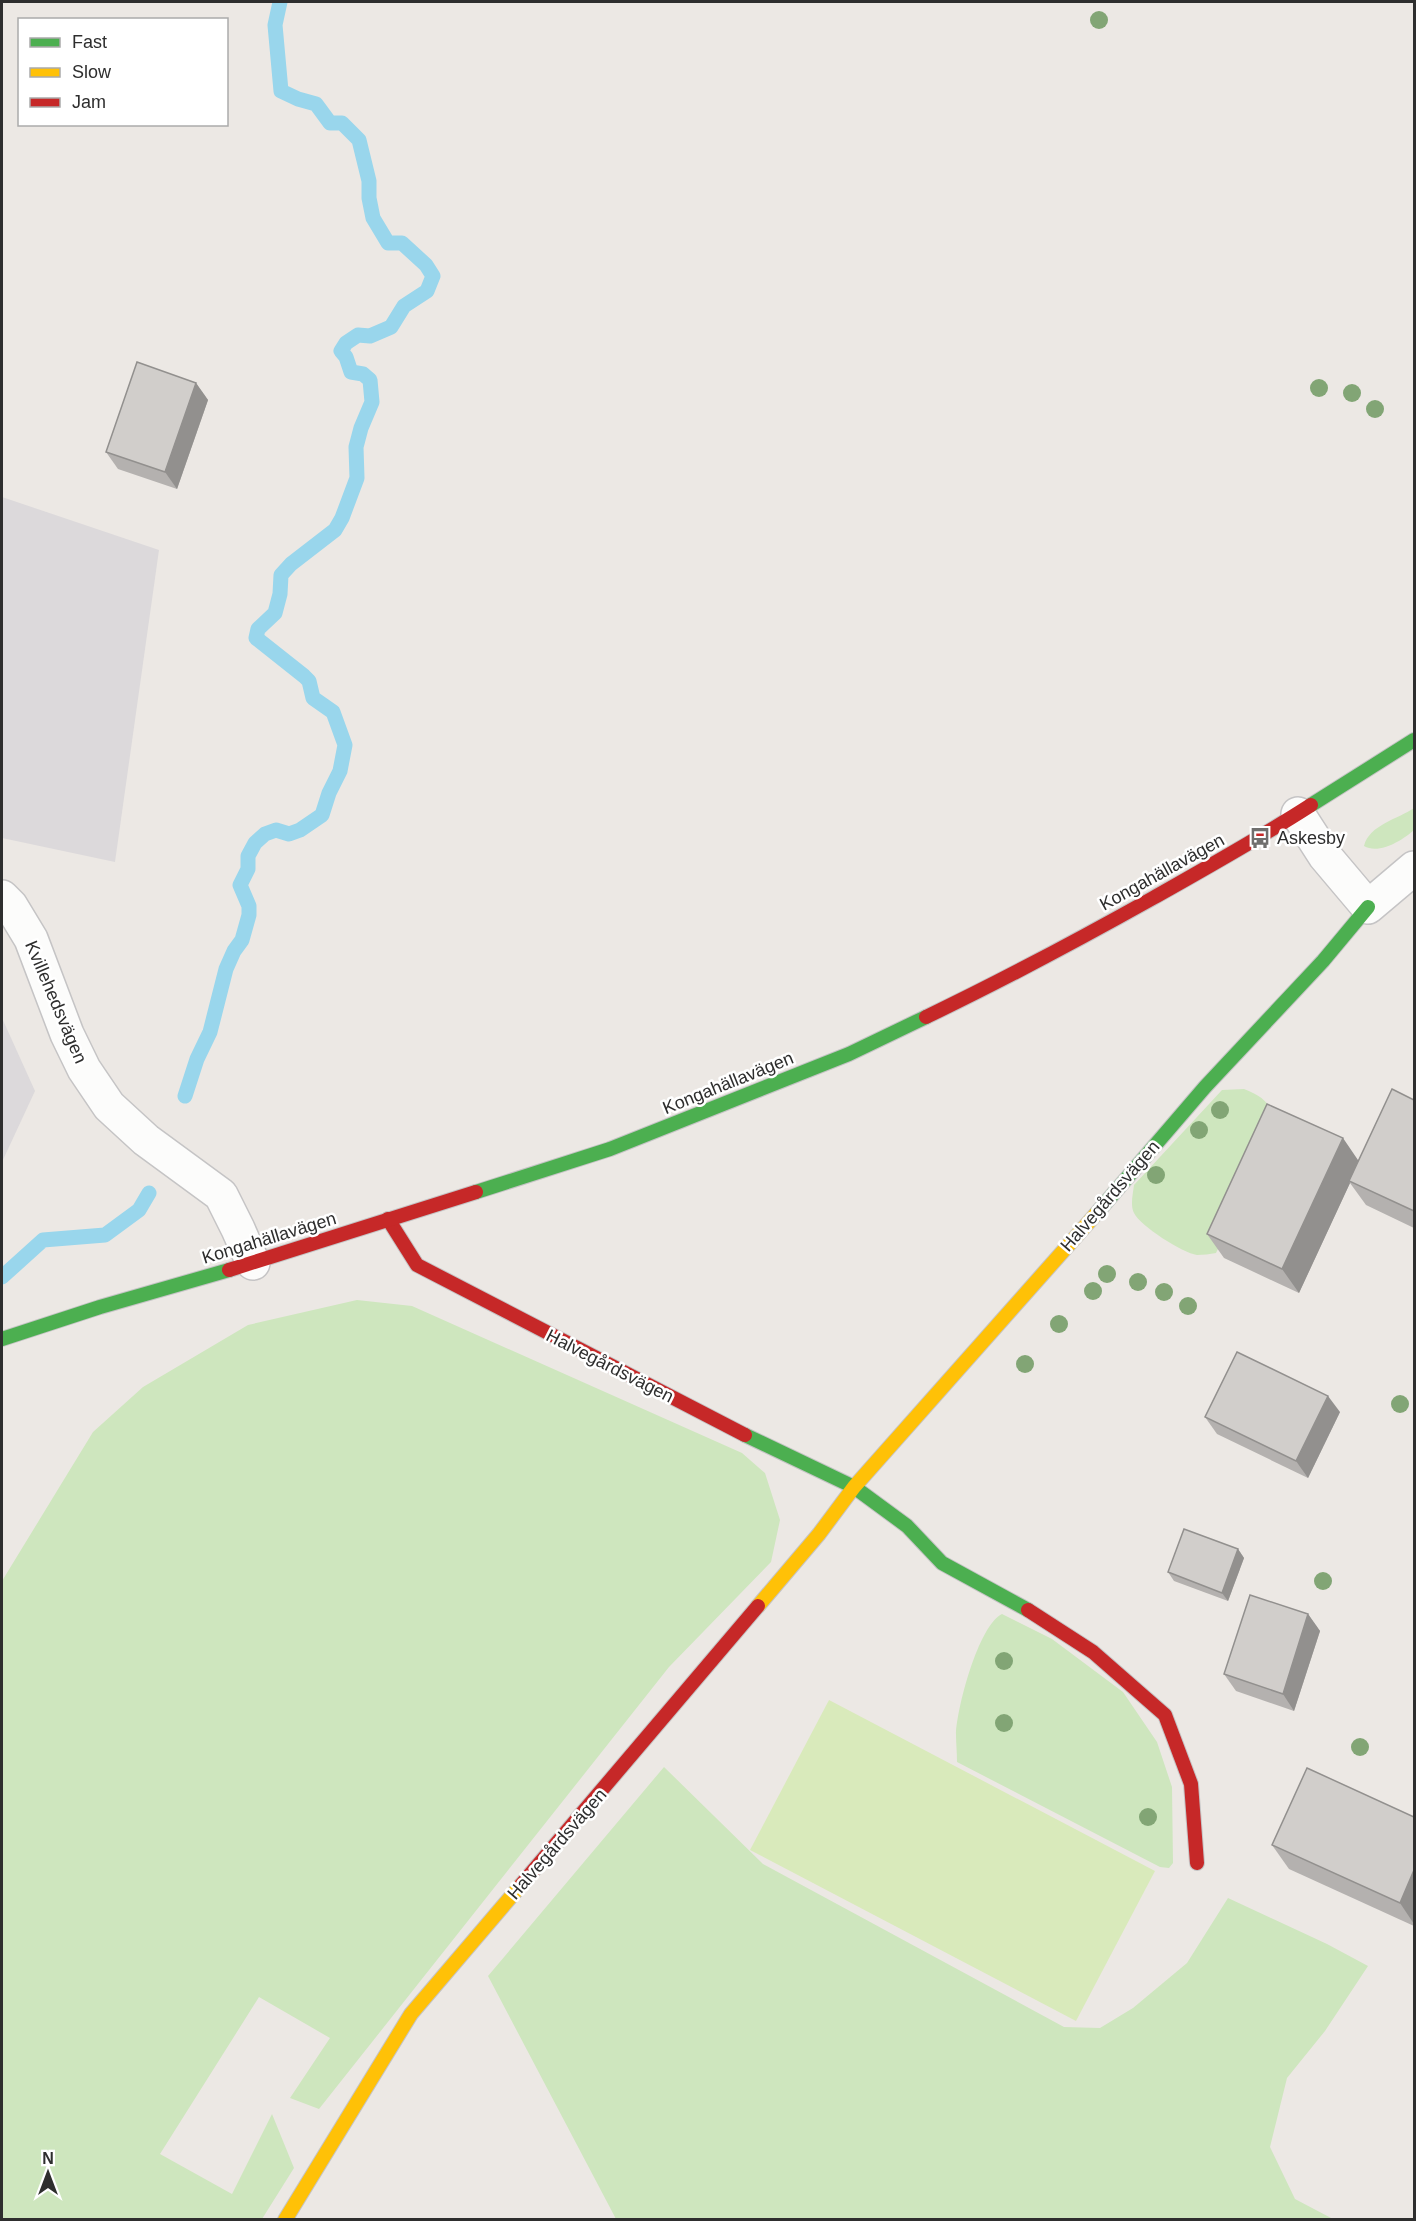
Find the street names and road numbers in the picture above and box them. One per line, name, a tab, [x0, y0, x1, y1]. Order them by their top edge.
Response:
street label: Kongahällavägen	[1096, 830, 1228, 914]
street label: Kvillehedsvägen	[21, 938, 91, 1066]
street label: Kongahällavägen	[660, 1048, 796, 1118]
street label: Halvegårdsvägen	[1056, 1137, 1164, 1255]
street label: Kongahällavägen	[200, 1208, 338, 1268]
street label: Halvegårdsvägen	[543, 1325, 677, 1407]
street label: Halvegårdsvägen	[503, 1785, 611, 1903]

